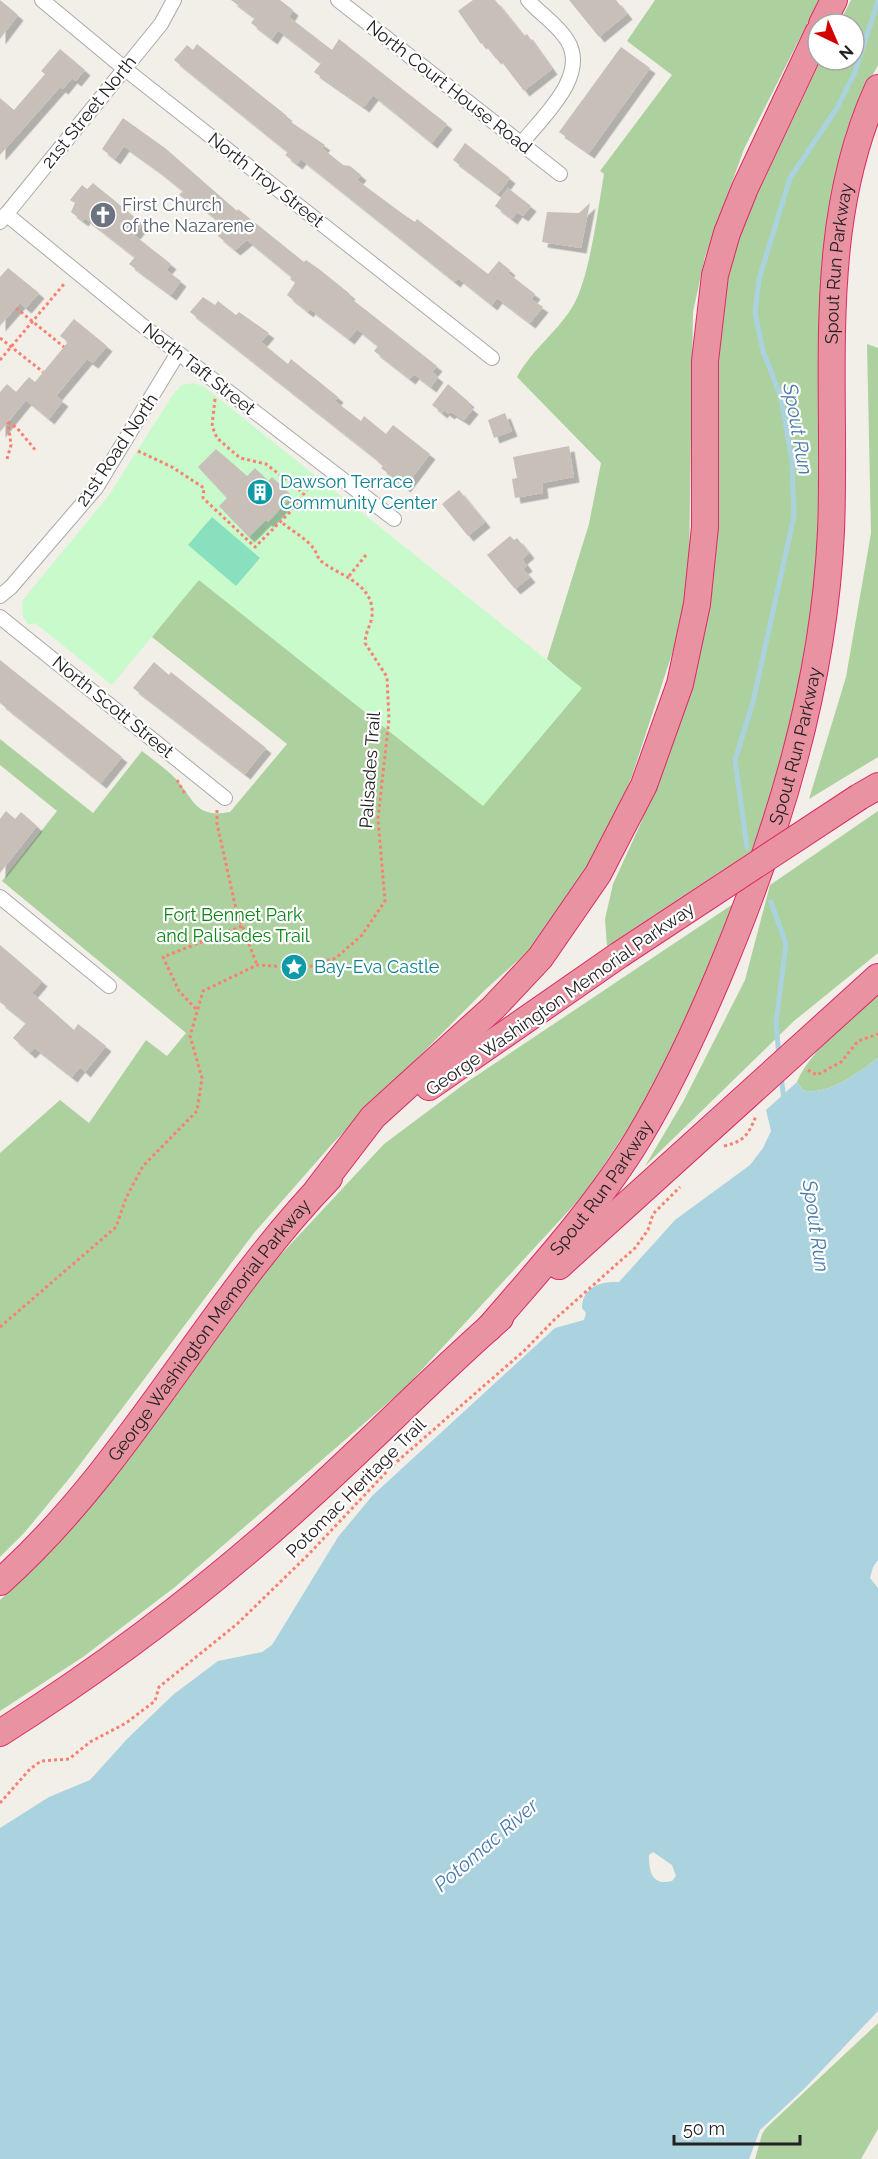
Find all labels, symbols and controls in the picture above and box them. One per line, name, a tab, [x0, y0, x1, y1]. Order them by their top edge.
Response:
north arrow	[806, 12, 866, 72]
street label: North Court House Road	[362, 15, 536, 158]
text: N	[835, 41, 857, 64]
street label: 21st Street North	[37, 51, 140, 172]
street label: North Troy Street	[204, 128, 328, 231]
street label: Spout Run Parkway	[821, 181, 857, 344]
place label: First Church of the Nazarene	[122, 194, 255, 236]
church icon: First Church of the Nazarene	[88, 200, 118, 230]
street label: North Taft Street	[139, 318, 260, 419]
water label: Spout Run	[778, 380, 818, 477]
street label: 21st Road North	[71, 389, 162, 510]
place label: Dawson Terrace Community Center	[280, 471, 438, 513]
building icon: Dawson Terrace Community Center	[245, 477, 275, 507]
street label: North Scott Street	[49, 651, 178, 762]
street label: Spout Run Parkway	[765, 665, 825, 827]
street label: Palisades Trail	[355, 711, 384, 829]
street label: George Washington Memorial Parkway	[421, 897, 698, 1100]
park label: Fort Bennet Park and Palisades Trail	[156, 904, 310, 946]
place icon: Bay-Eva Castle	[279, 952, 309, 982]
place label: Bay-Eva Castle	[314, 956, 440, 977]
street label: Spout Run Parkway	[545, 1116, 657, 1259]
water label: Spout Run	[798, 1177, 834, 1274]
street label: George Washington Memorial Parkway	[103, 1194, 315, 1465]
street label: Potomac Heritage Trail	[281, 1413, 430, 1562]
water label: Potomac River	[429, 1793, 544, 1897]
scale bar	[674, 2108, 800, 2146]
text: 50 m	[683, 2118, 725, 2139]

